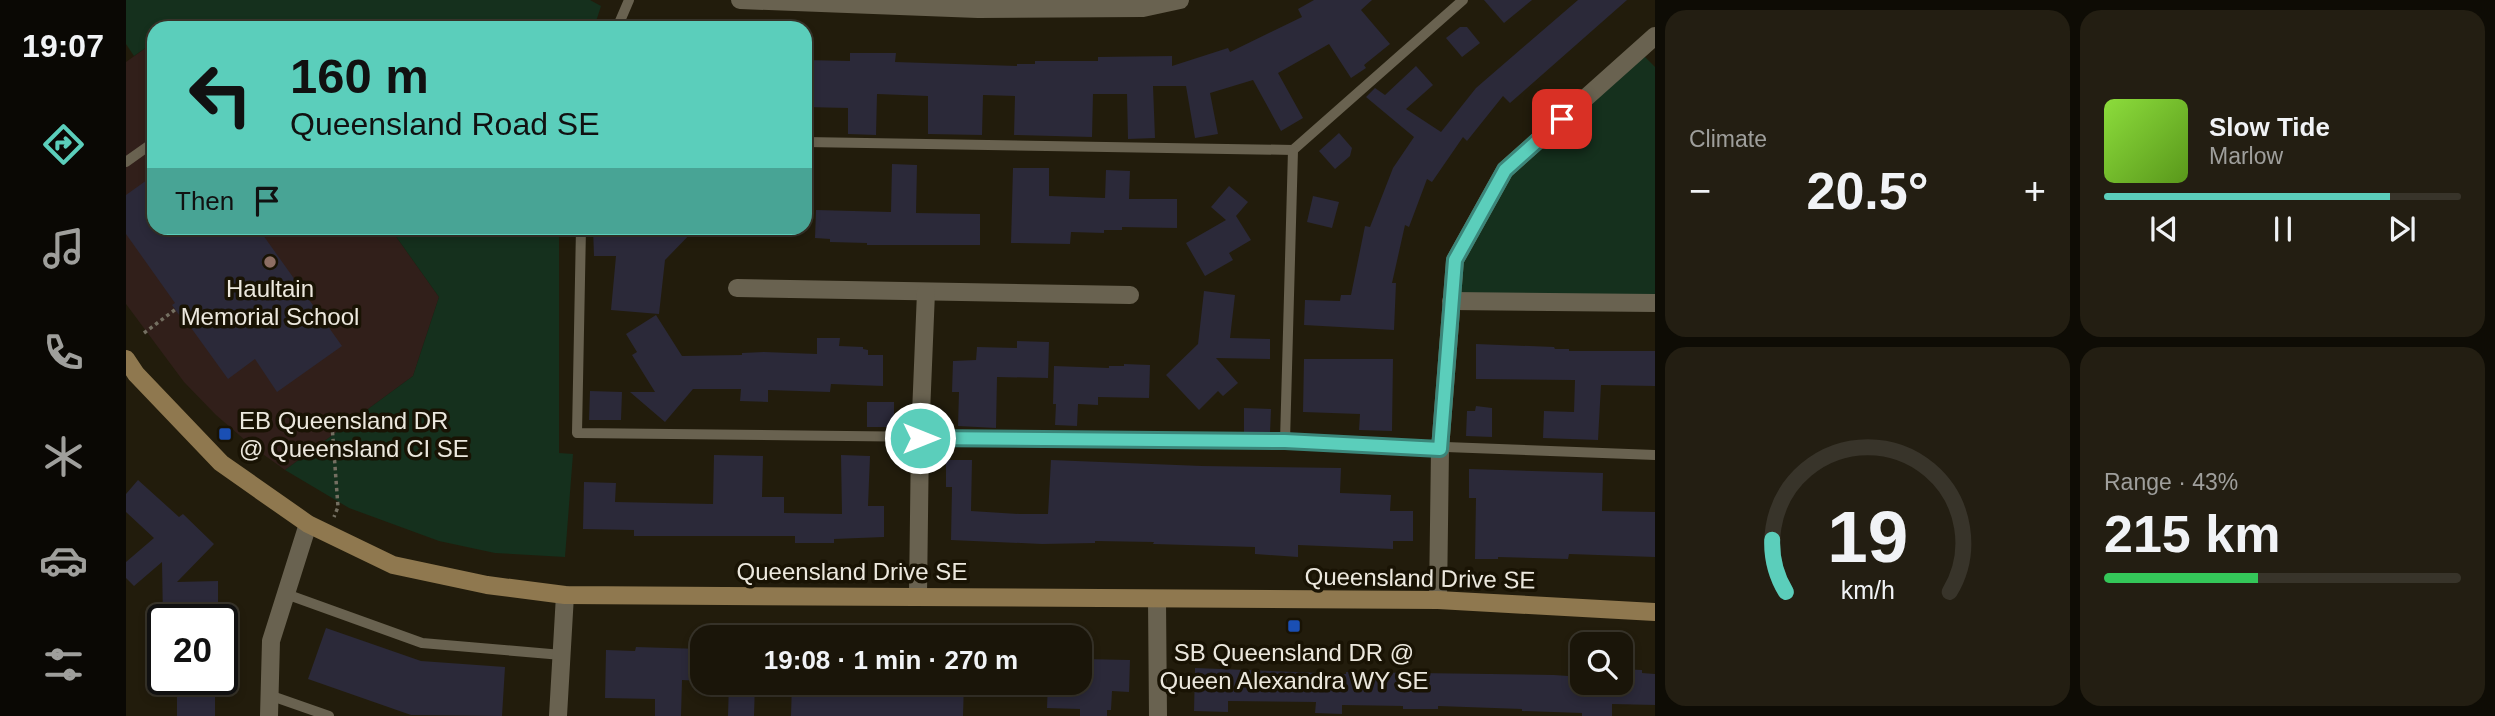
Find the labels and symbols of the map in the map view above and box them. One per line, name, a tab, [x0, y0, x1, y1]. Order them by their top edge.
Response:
pin	[1532, 89, 1592, 149]
marker: Haultain Memorial School	[262, 254, 278, 270]
place label: Haultain Memorial School	[181, 275, 359, 330]
position arrow	[883, 401, 957, 475]
place label: EB Queensland DR @ Queensland CI SE	[239, 407, 469, 462]
marker: EB Queensland DR @ Queensland CI SE	[217, 426, 233, 442]
street label: Queensland Drive SE	[737, 558, 967, 585]
street label: Queensland Drive SE	[1304, 562, 1536, 594]
speed limit sign: 20	[147, 604, 238, 695]
marker: SB Queensland DR @ Queen Alexandra WY SE	[1286, 618, 1302, 634]
place label: SB Queensland DR @ Queen Alexandra WY SE	[1159, 639, 1429, 694]

